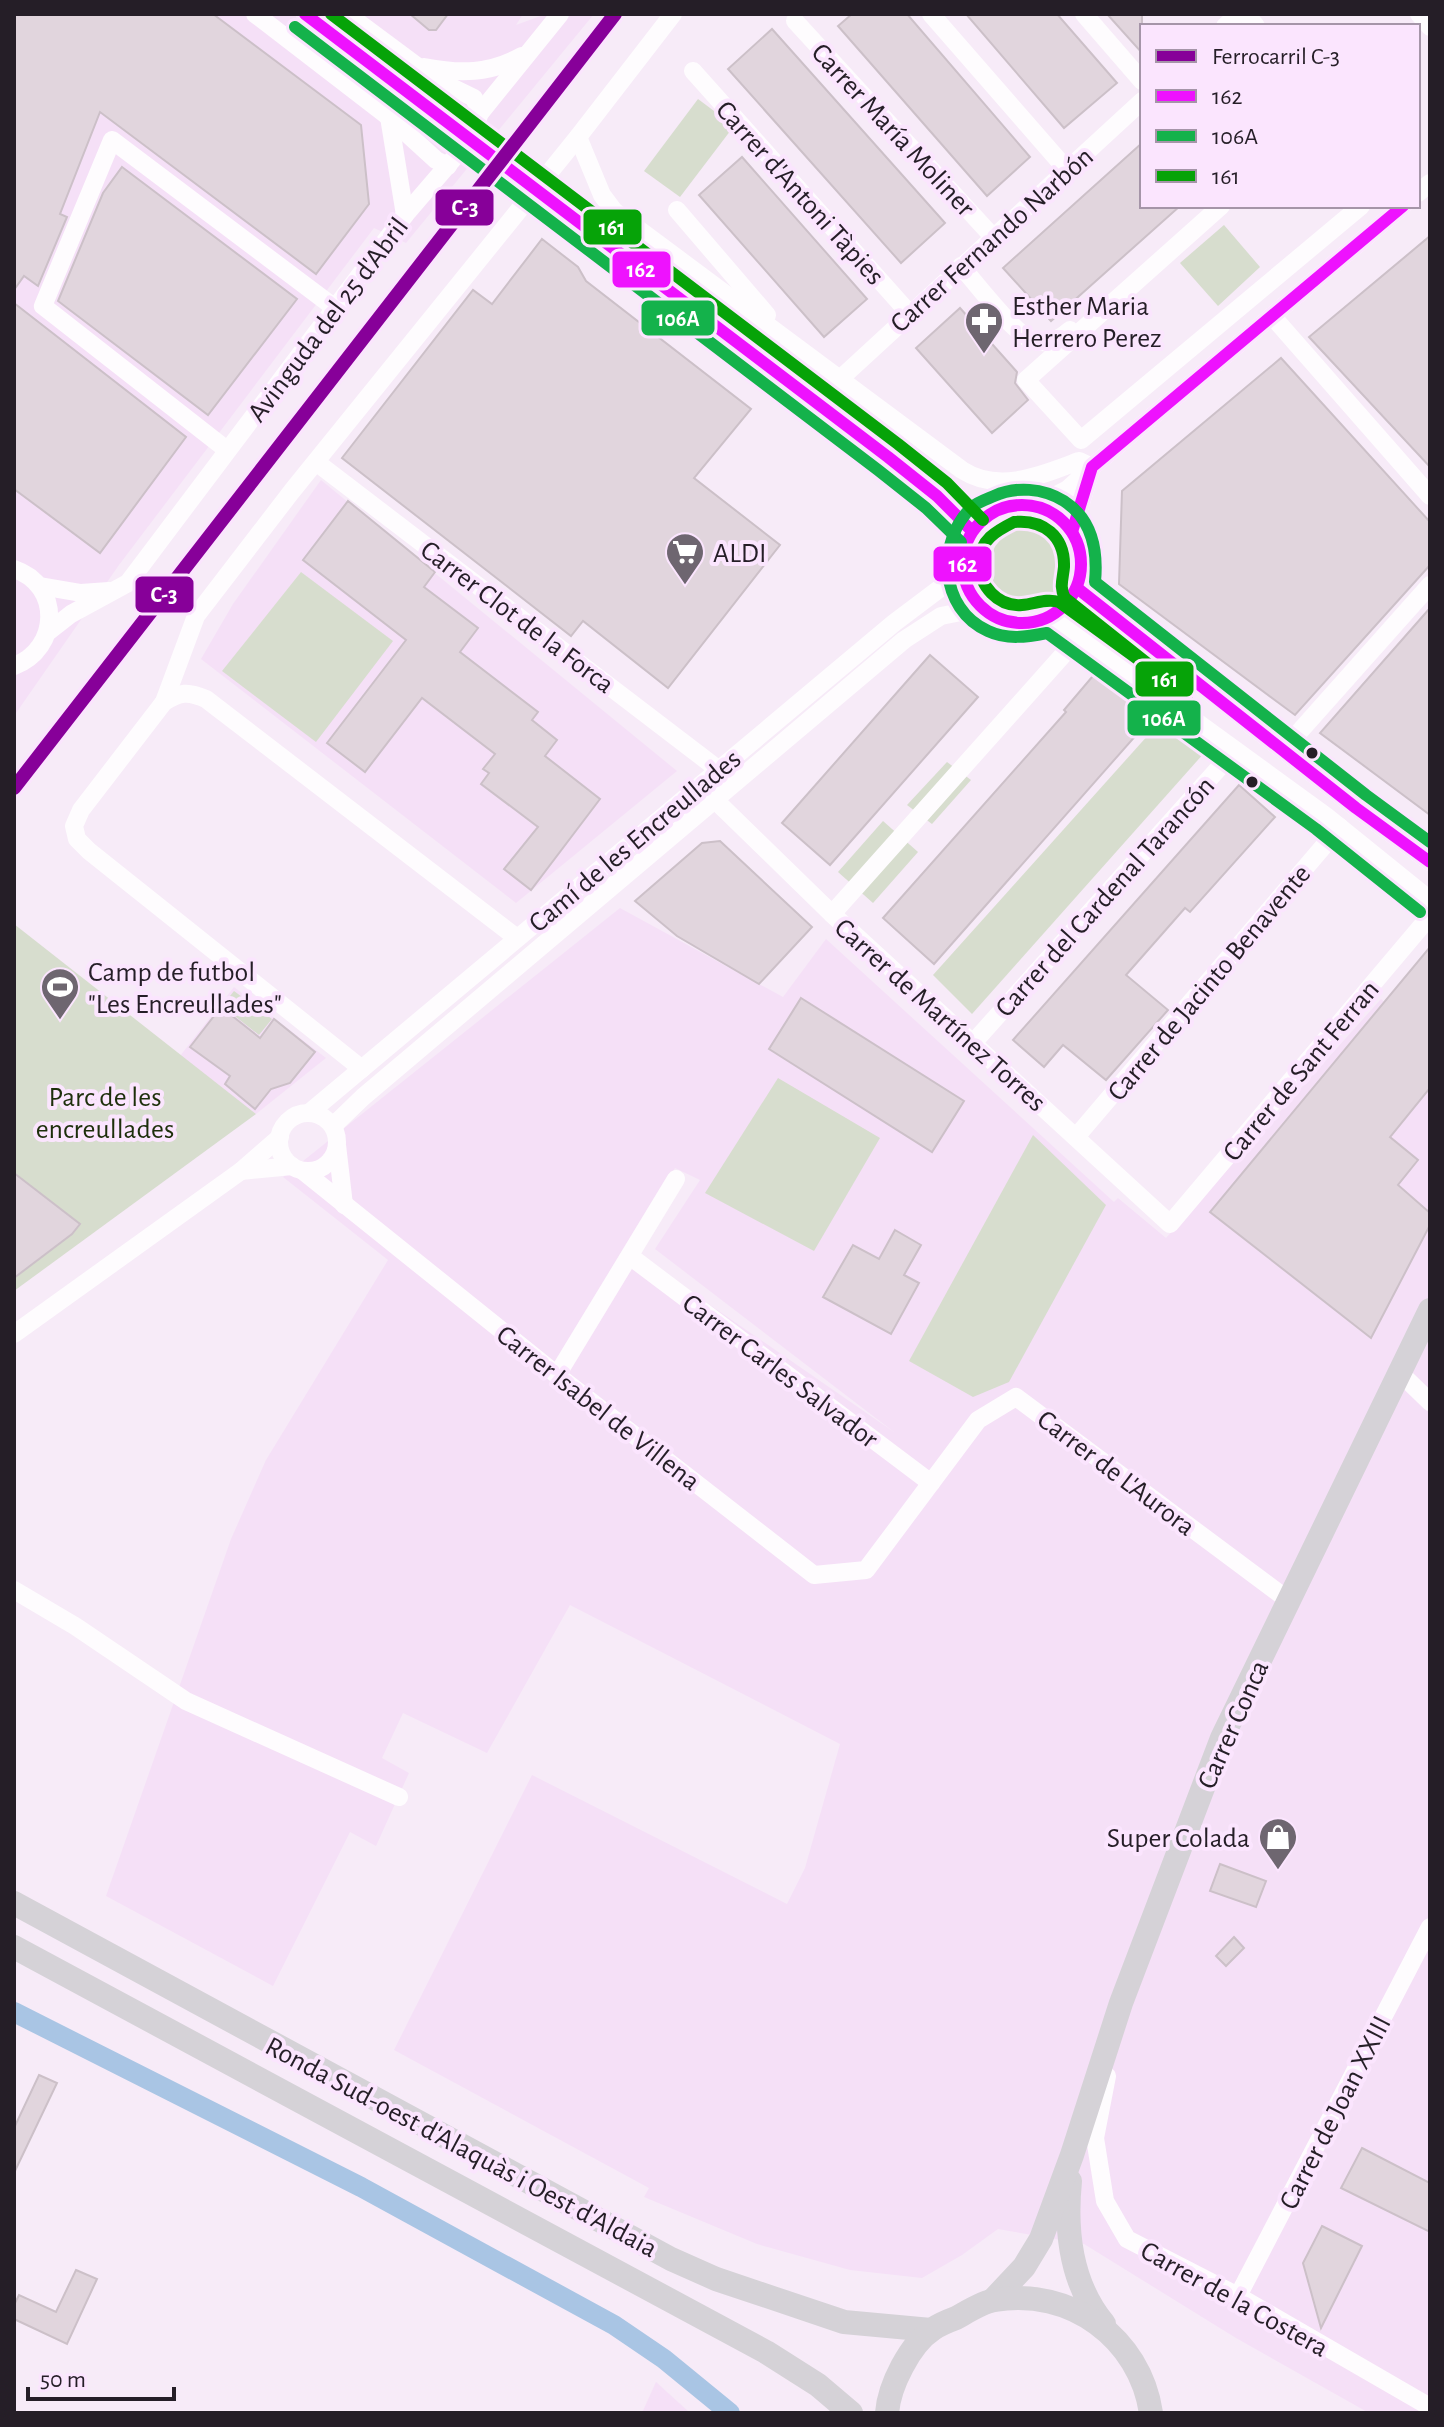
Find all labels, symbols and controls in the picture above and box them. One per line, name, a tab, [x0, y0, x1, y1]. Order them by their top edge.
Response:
legend	[1140, 24, 1420, 208]
street label: Carrer María Moliner	[806, 39, 980, 222]
text: Ferrocarril C-3	[1212, 45, 1340, 69]
text: 162	[1212, 85, 1243, 109]
street label: Carrer d'Antoni Tàpies	[710, 96, 889, 291]
text: 106A	[1212, 125, 1258, 149]
street label: Carrer Fernando Narbón	[886, 142, 1099, 339]
text: 161	[1212, 165, 1240, 189]
line badge: C-3	[434, 188, 495, 227]
text: C-3	[452, 197, 478, 219]
line badge: 161	[582, 208, 643, 246]
street label: Avinguda del 25 d'Abril	[243, 213, 414, 427]
text: 161	[599, 217, 625, 239]
line badge: 162	[611, 250, 672, 289]
text: 162	[627, 259, 655, 281]
place label: Esther Maria Herrero Perez	[1012, 293, 1162, 353]
line badge: 106A	[640, 299, 716, 337]
pharmacy icon: Esther Maria Herrero Perez	[963, 300, 1005, 355]
text: 106A	[656, 308, 700, 330]
supermarket icon: ALDI	[664, 531, 706, 586]
street label: Carrer Clot de la Forca	[415, 536, 619, 699]
place label: ALDI	[713, 540, 766, 568]
line badge: 162	[932, 545, 993, 583]
text: 162	[949, 554, 977, 576]
line badge: C-3	[134, 575, 195, 614]
text: C-3	[151, 584, 177, 606]
line badge: 161	[1134, 660, 1195, 698]
text: 161	[1152, 669, 1178, 691]
line badge: 106A	[1126, 699, 1202, 737]
text: 106A	[1142, 708, 1186, 730]
street label: Camí de les Encreullades	[524, 745, 746, 938]
unlabelled marker	[1304, 745, 1320, 761]
street label: Carrer del Cardenal Tarancón	[991, 772, 1220, 1023]
unlabelled marker	[1244, 774, 1260, 790]
street label: Carrer de Jacinto Benavente	[1103, 860, 1316, 1107]
street label: Carrer de Martínez Torres	[829, 914, 1051, 1117]
place label: Camp de futbol "Les Encreullades"	[88, 959, 282, 1019]
sports icon: Camp de futbol "Les Encreullades"	[39, 966, 81, 1021]
street label: Carrer de Sant Ferran	[1218, 976, 1385, 1167]
park label: Parc de les encreullades	[36, 1084, 174, 1144]
street label: Carrer Carles Salvador	[677, 1289, 883, 1454]
street label: Carrer Isabel de Villena	[491, 1321, 705, 1496]
street label: Carrer de L'Aurora	[1032, 1405, 1200, 1542]
street label: Carrer Conca	[1193, 1656, 1275, 1793]
shop icon: Super Colada	[1257, 1816, 1299, 1871]
place label: Super Colada	[1107, 1825, 1250, 1853]
street label: Carrer de Joan XXIII	[1275, 2012, 1397, 2214]
street label: Ronda Sud-oest d'Alaquàs i Oest d'Aldaia	[261, 2032, 662, 2263]
street label: Carrer de la Costera	[1136, 2237, 1333, 2363]
scale bar	[28, 2351, 174, 2401]
text: 50 m	[40, 2368, 86, 2392]

